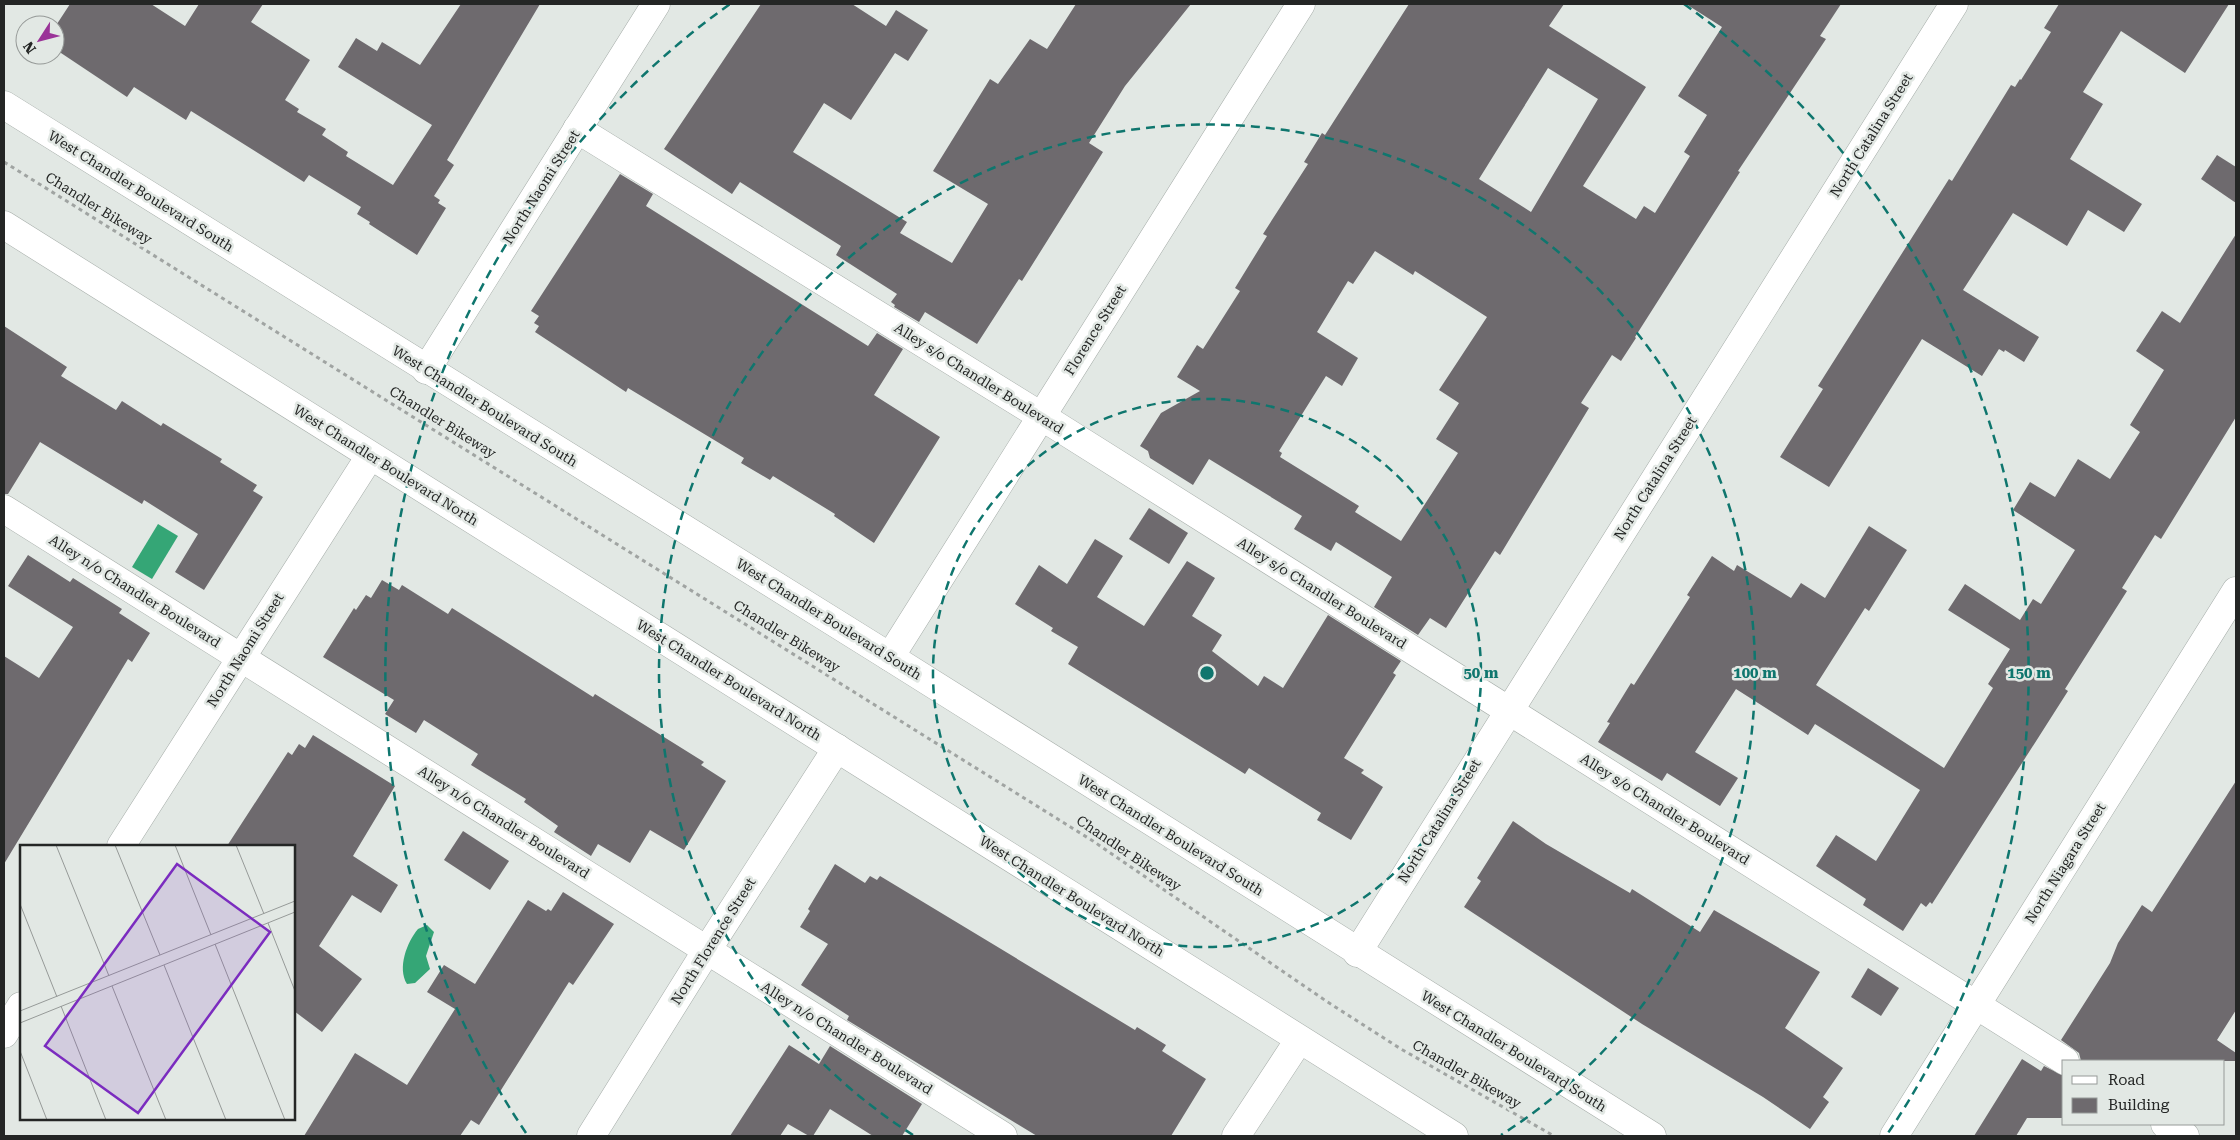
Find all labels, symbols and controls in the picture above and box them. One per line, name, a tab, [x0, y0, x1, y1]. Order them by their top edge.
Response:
north arrow	[15, 15, 65, 65]
text: N	[20, 38, 39, 57]
street label: North Catalina Street	[1826, 70, 1916, 200]
street label: West Chandler Boulevard South	[45, 127, 237, 255]
street label: North Naomi Street	[499, 127, 583, 247]
street label: Chandler Bikeway	[43, 169, 156, 248]
street label: Florence Street	[1061, 282, 1129, 378]
street label: Alley s/o Chandler Boulevard	[892, 319, 1066, 437]
street label: West Chandler Boulevard South	[389, 342, 581, 470]
street label: Chandler Bikeway	[387, 383, 500, 462]
street label: West Chandler Boulevard North	[291, 401, 481, 529]
street label: North Catalina Street	[1610, 413, 1700, 543]
street label: Alley n/o Chandler Boulevard	[46, 532, 224, 650]
street label: Alley s/o Chandler Boulevard	[1235, 534, 1409, 652]
street label: West Chandler Boulevard South	[733, 555, 925, 683]
street label: North Naomi Street	[203, 590, 287, 710]
street label: Chandler Bikeway	[731, 597, 844, 676]
street label: West Chandler Boulevard North	[634, 616, 824, 744]
centre of rings	[1198, 664, 1216, 682]
text: 50 m	[1463, 664, 1499, 682]
text: 100 m	[1733, 664, 1777, 682]
text: 150 m	[2007, 664, 2051, 682]
street label: Alley s/o Chandler Boulevard	[1578, 750, 1752, 868]
street label: North Catalina Street	[1394, 756, 1484, 886]
street label: Alley n/o Chandler Boulevard	[415, 763, 593, 881]
street label: West Chandler Boulevard South	[1075, 771, 1267, 899]
street label: North Niagara Street	[2021, 800, 2109, 926]
street label: Chandler Bikeway	[1074, 812, 1185, 894]
street label: West Chandler Boulevard North	[977, 832, 1167, 960]
inset map	[20, 845, 295, 1120]
street label: North Florence Street	[667, 875, 759, 1007]
street label: Alley n/o Chandler Boulevard	[758, 979, 936, 1097]
street label: West Chandler Boulevard South	[1418, 987, 1610, 1115]
street label: Chandler Bikeway	[1410, 1036, 1525, 1112]
legend	[2062, 1060, 2225, 1125]
text: Road	[2108, 1071, 2145, 1089]
text: Building	[2108, 1096, 2170, 1114]

